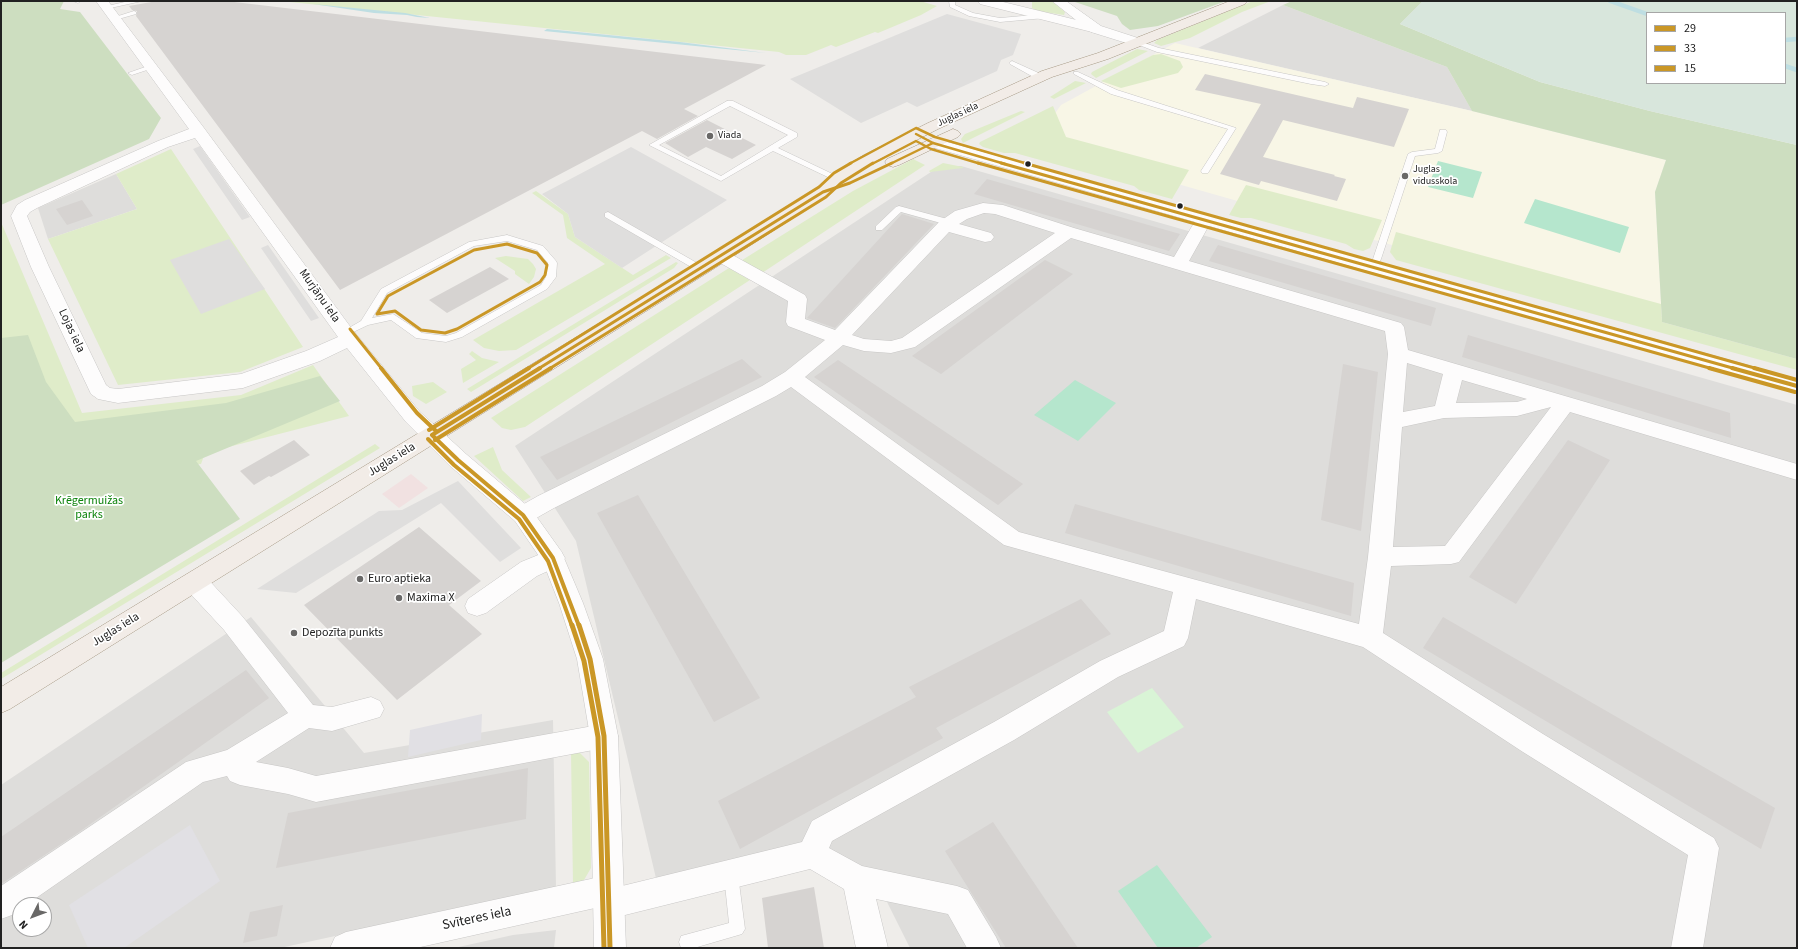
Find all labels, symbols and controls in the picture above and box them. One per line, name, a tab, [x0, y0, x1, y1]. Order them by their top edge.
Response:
legend	[1646, 12, 1786, 84]
text: 29	[1684, 20, 1696, 37]
text: 33	[1684, 40, 1696, 57]
text: 15	[1684, 60, 1696, 77]
street label: Juglas iela	[935, 100, 981, 130]
place label: Viada	[718, 130, 741, 142]
marker: Viada	[705, 131, 715, 141]
unlabelled marker	[1023, 159, 1033, 169]
place label: Juglas vidusskola	[1413, 164, 1457, 188]
marker: Juglas vidusskola	[1400, 171, 1410, 181]
unlabelled marker	[1175, 201, 1185, 211]
street label: Murjāņu iela	[295, 267, 343, 325]
street label: Lojas iela	[55, 307, 87, 355]
street label: Juglas iela	[366, 440, 418, 480]
park label: Krēgermuižas parks	[55, 494, 123, 522]
place label: Euro aptieka	[368, 572, 431, 586]
marker: Euro aptieka	[355, 574, 365, 584]
place label: Maxima X	[407, 591, 455, 605]
marker: Maxima X	[394, 593, 404, 603]
street label: Juglas iela	[90, 610, 142, 650]
place label: Depozīta punkts	[302, 626, 383, 640]
marker: Depozīta punkts	[289, 628, 299, 638]
north arrow	[12, 897, 52, 937]
street label: Svīteres iela	[441, 903, 513, 935]
text: N	[15, 917, 31, 932]

